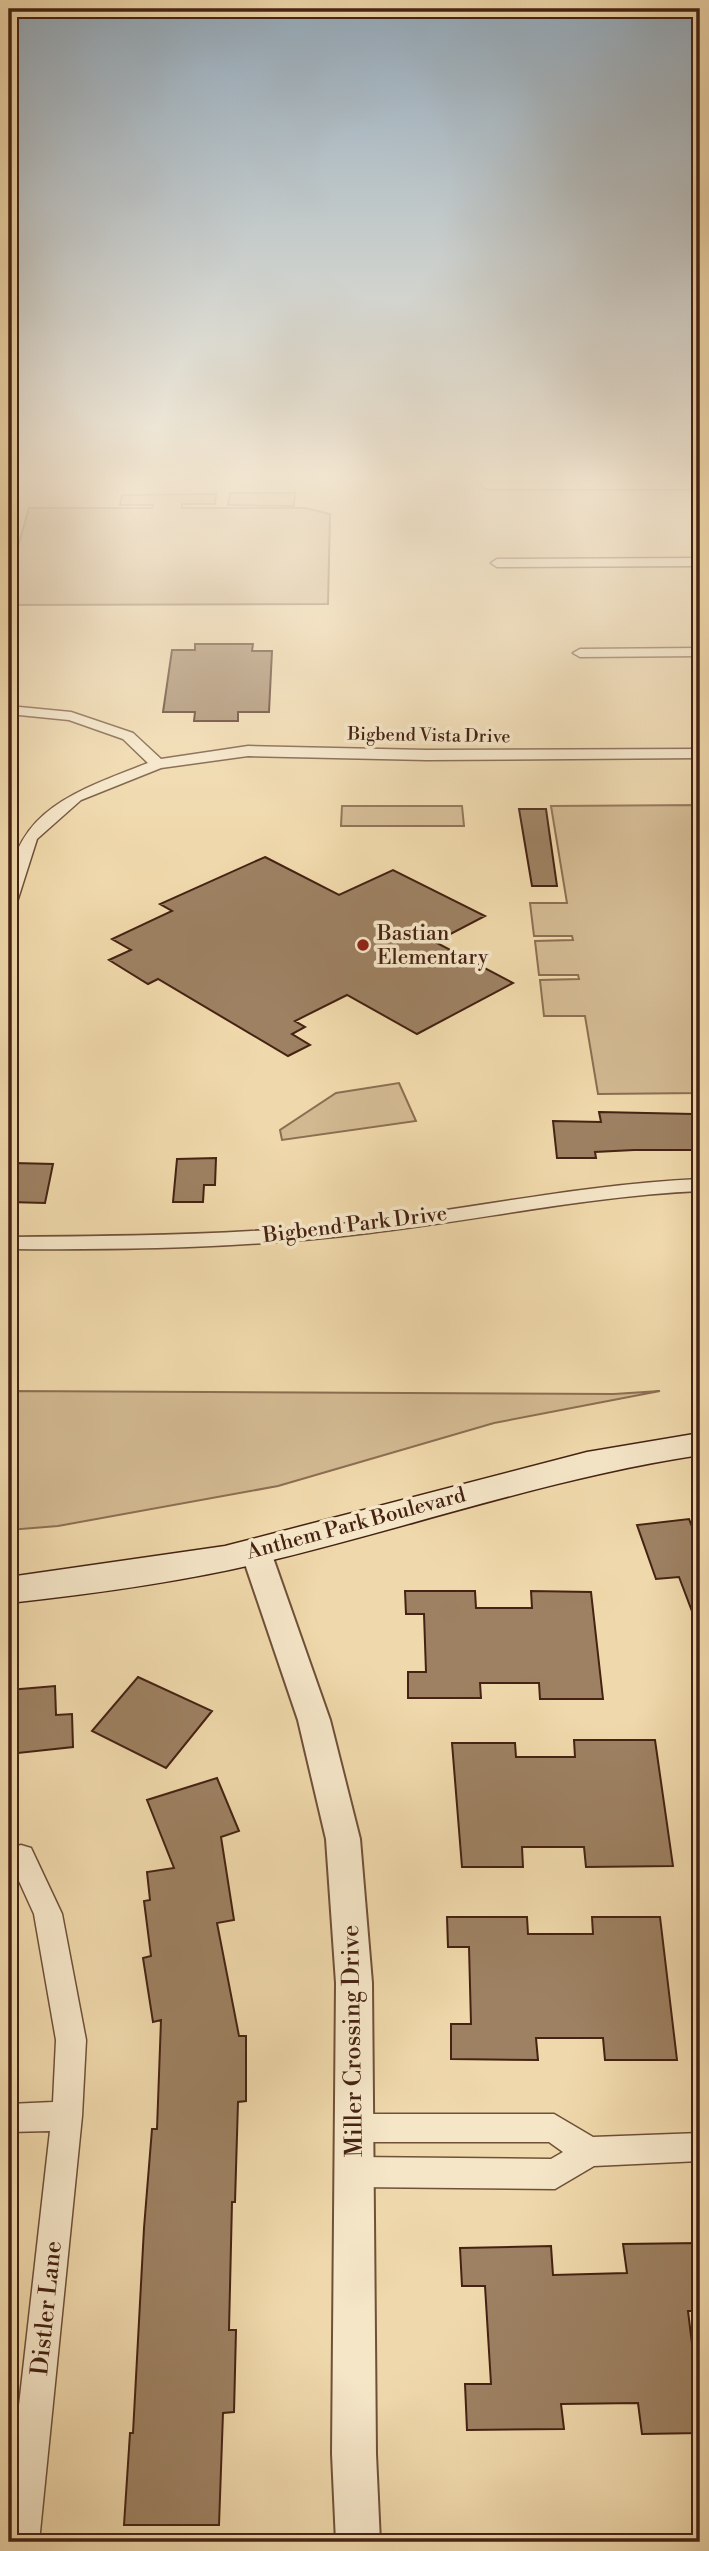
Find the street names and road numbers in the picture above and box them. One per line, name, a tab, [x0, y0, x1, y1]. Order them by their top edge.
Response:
street label: Bigbend Vista Drive	[346, 723, 511, 748]
street label: Bigbend Park Drive	[261, 1201, 449, 1249]
street label: Anthem Park Boulevard	[243, 1482, 469, 1566]
street label: Miller Crossing Drive	[336, 1924, 370, 2158]
street label: Distler Lane	[25, 2239, 69, 2377]

